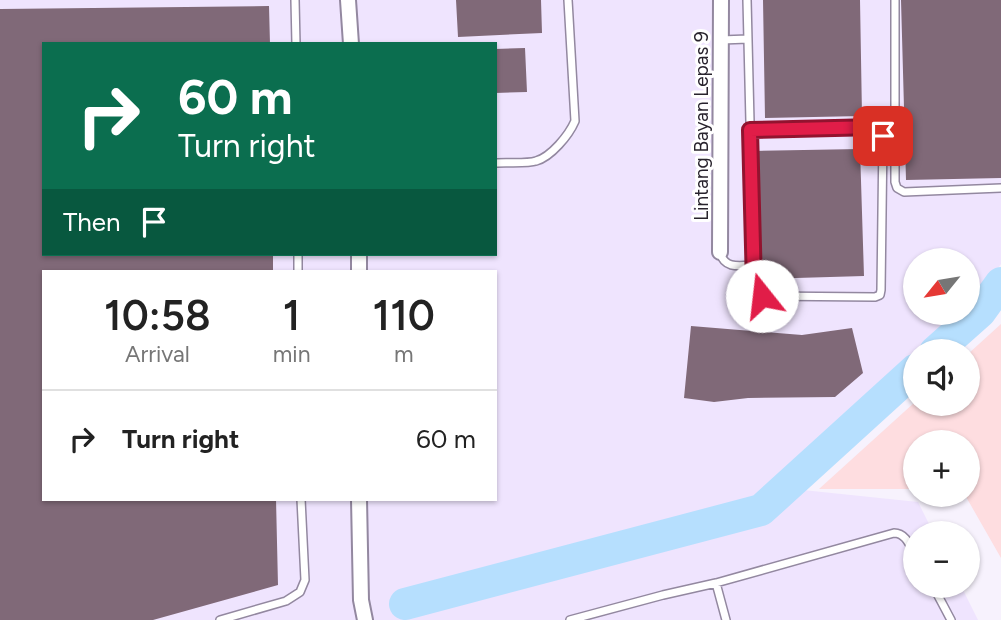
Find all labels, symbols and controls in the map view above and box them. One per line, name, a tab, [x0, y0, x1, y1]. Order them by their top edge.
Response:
street label: Lintang Bayan Lepas 9	[690, 31, 713, 221]
text: 60 m	[178, 67, 293, 126]
icon: right	[63, 70, 154, 161]
pin	[853, 106, 913, 166]
icon: arrive	[864, 117, 902, 155]
text: Turn right	[178, 127, 316, 165]
icon: arrive	[135, 203, 173, 241]
text: Then	[63, 206, 121, 238]
north arrow	[903, 248, 980, 326]
map controls	[903, 248, 980, 598]
position arrow	[725, 259, 799, 333]
text: 10:58	[104, 290, 211, 341]
text: 1	[283, 290, 300, 341]
text: 110	[373, 290, 435, 341]
button: sound	[903, 339, 980, 416]
text: Arrival	[125, 340, 190, 368]
text: min	[273, 340, 311, 368]
text: m	[394, 340, 414, 368]
icon: right	[63, 420, 101, 458]
text: Turn right	[122, 423, 239, 455]
text: 60 m	[416, 423, 476, 455]
button: +	[903, 430, 980, 507]
button: −	[903, 521, 980, 598]

